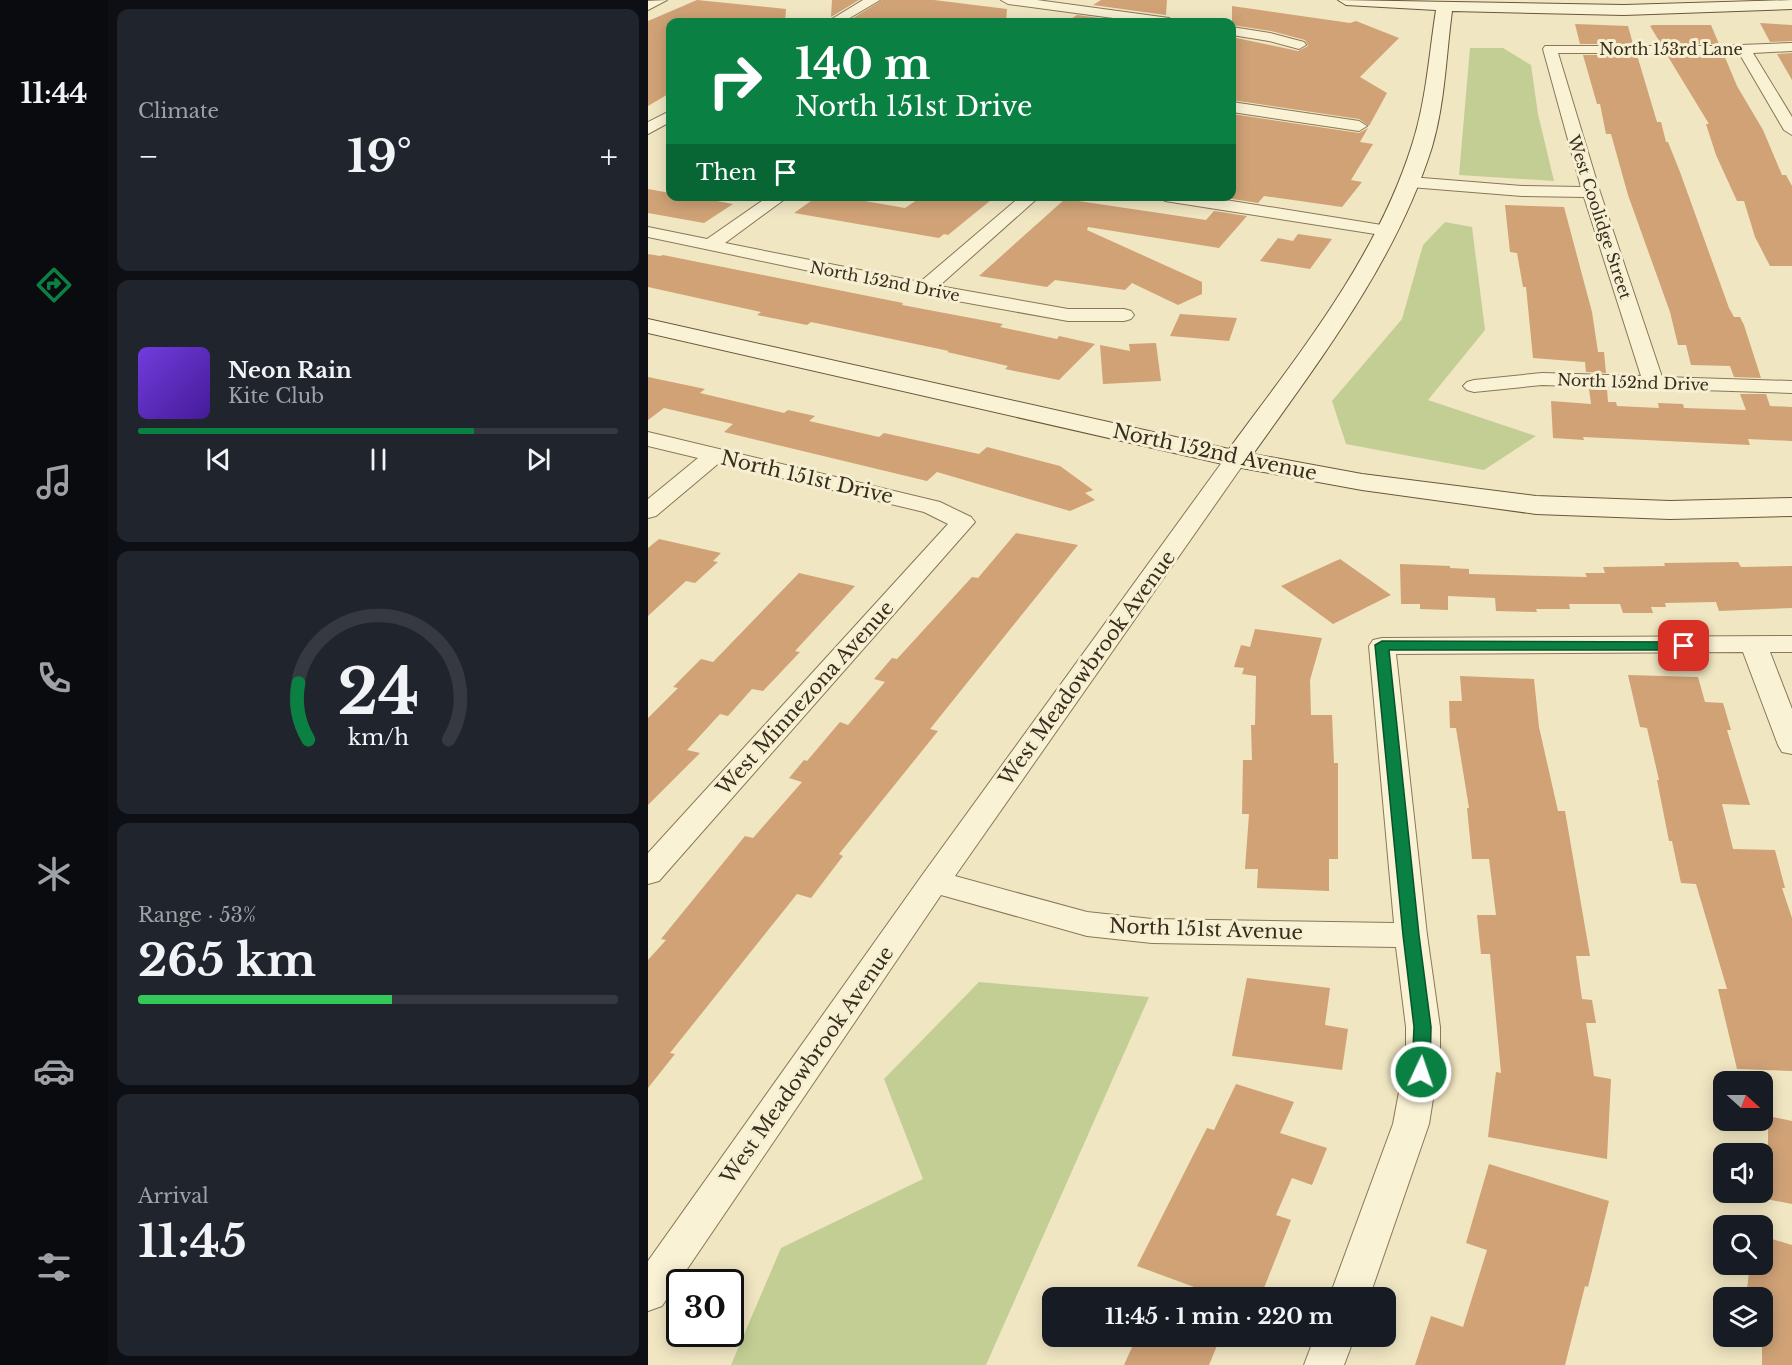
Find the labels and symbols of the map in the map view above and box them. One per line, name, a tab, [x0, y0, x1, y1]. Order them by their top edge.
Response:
street label: North 153rd Lane	[1599, 39, 1743, 59]
street label: West Coolidge Street	[1564, 132, 1636, 302]
street label: North 152nd Drive	[809, 257, 961, 305]
street label: North 152nd Drive	[1557, 369, 1709, 395]
street label: North 152nd Avenue	[1111, 419, 1319, 485]
street label: North 151st Drive	[719, 446, 895, 508]
street label: West Meadowbrook Avenue	[993, 546, 1180, 791]
street label: West Minnezona Avenue	[711, 596, 899, 801]
pin	[1658, 620, 1709, 671]
street label: North 151st Avenue	[1109, 914, 1303, 944]
street label: West Meadowbrook Avenue	[715, 942, 898, 1189]
position arrow	[1389, 1040, 1453, 1104]
north arrow	[1713, 1071, 1773, 1131]
speed limit sign: 30	[666, 1269, 744, 1347]

